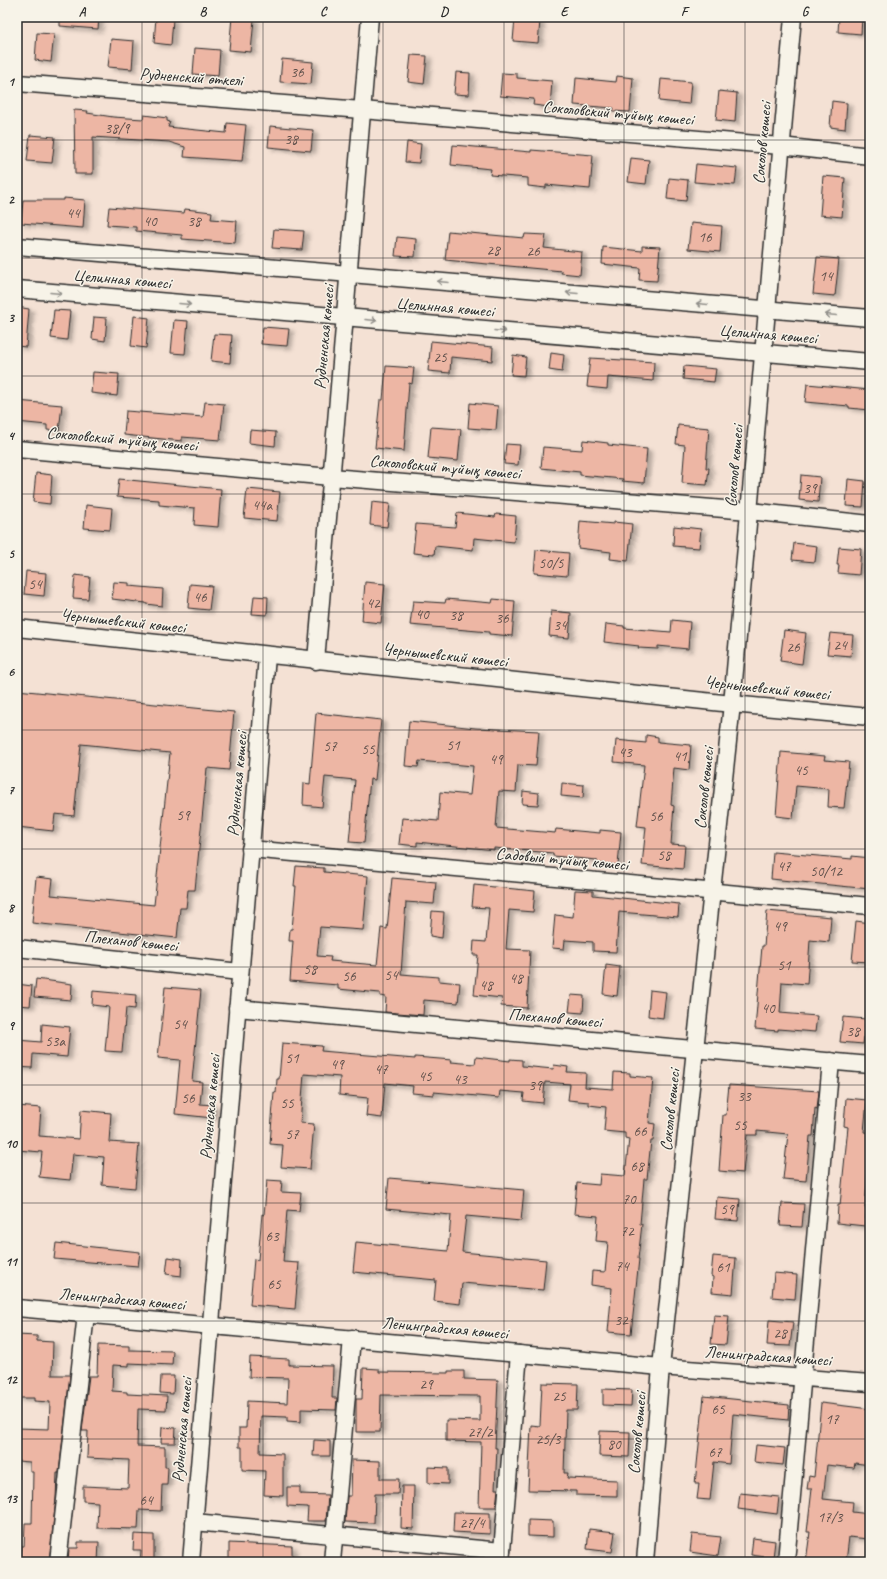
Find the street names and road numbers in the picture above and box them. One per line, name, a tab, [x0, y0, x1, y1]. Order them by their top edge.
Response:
street label: Рудненский өткелі	[139, 63, 245, 91]
street label: Соколовский тұйық көшесі	[542, 96, 696, 130]
street label: Соколов көшесі	[748, 99, 776, 185]
street label: Целинная көшесі	[72, 264, 174, 294]
street label: Рудненская көшесі	[309, 282, 339, 390]
street label: Целинная көшесі	[395, 292, 497, 322]
street label: Целинная көшесі	[718, 319, 820, 349]
street label: Соколовский тұйық көшесі	[46, 422, 200, 456]
street label: Соколов көшесі	[720, 422, 748, 508]
street label: Соколовский тұйық көшесі	[369, 450, 523, 484]
street label: Чернышевский көшесі	[60, 604, 188, 638]
street label: Чернышевский көшесі	[382, 638, 510, 672]
street label: Чернышевский көшесі	[704, 671, 832, 705]
street label: Рудненская көшесі	[222, 729, 252, 837]
street label: Соколов көшесі	[689, 744, 719, 830]
street label: Садовый тұйық көшесі	[495, 843, 631, 875]
street label: Плеханов көшесі	[83, 926, 180, 957]
street label: Плеханов көшесі	[507, 1003, 604, 1033]
street label: Рудненская көшесі	[195, 1052, 225, 1160]
street label: Соколов көшесі	[655, 1066, 685, 1152]
street label: Ленинградская көшесі	[58, 1283, 188, 1315]
street label: Ленинградская көшесі	[381, 1312, 511, 1344]
street label: Ленинградская көшесі	[704, 1341, 834, 1371]
street label: Рудненская көшесі	[167, 1375, 197, 1483]
street label: Соколов көшесі	[623, 1389, 651, 1475]

